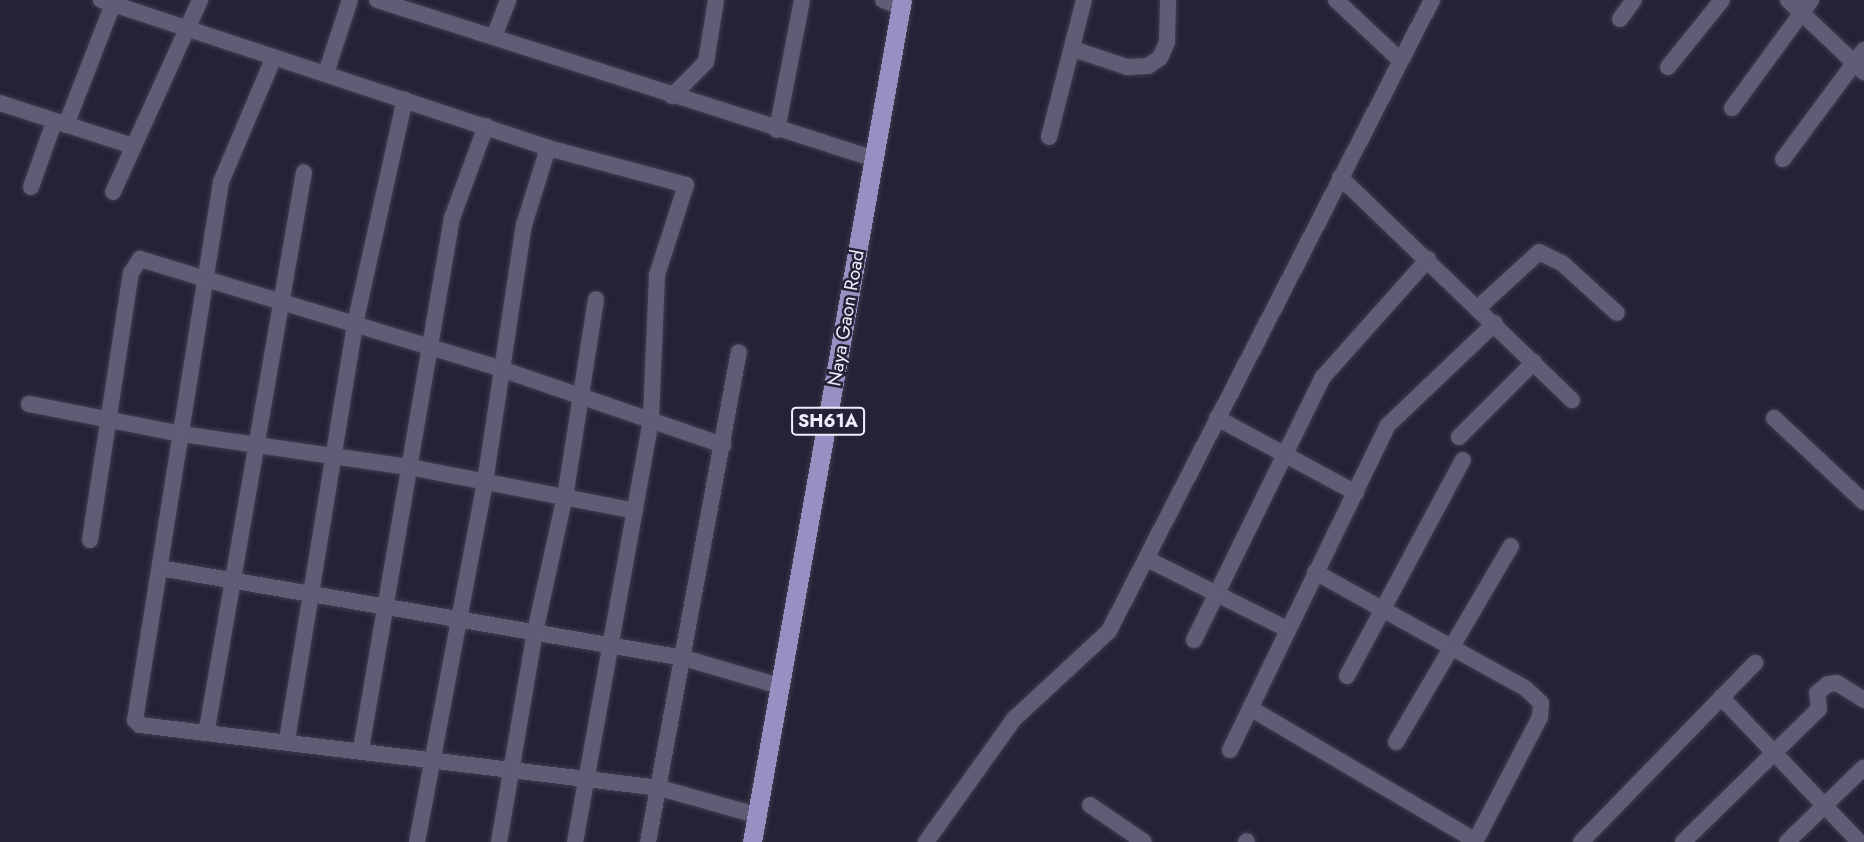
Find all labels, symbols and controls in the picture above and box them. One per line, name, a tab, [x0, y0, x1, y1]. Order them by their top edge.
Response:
street label: Naya Gaon Road	[823, 248, 869, 388]
road number: SH61A	[790, 407, 866, 436]

